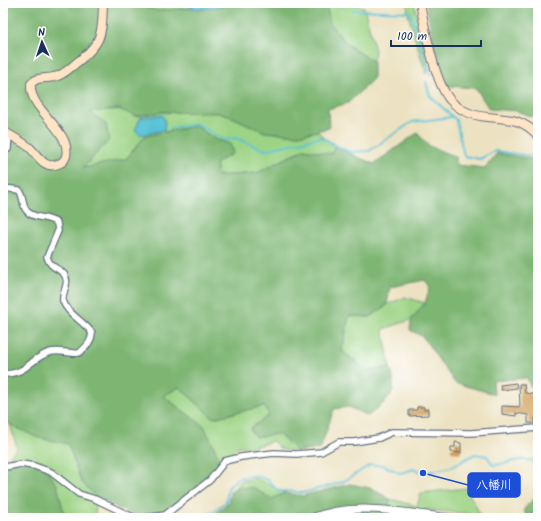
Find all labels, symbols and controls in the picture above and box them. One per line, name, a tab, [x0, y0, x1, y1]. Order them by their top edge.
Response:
north arrow	[22, 22, 62, 62]
scale bar	[391, 22, 481, 48]
text: N	[38, 24, 46, 42]
text: 100 m	[397, 27, 428, 46]
callout: 八幡川	[468, 473, 520, 497]
text: 八幡川	[476, 476, 512, 495]

